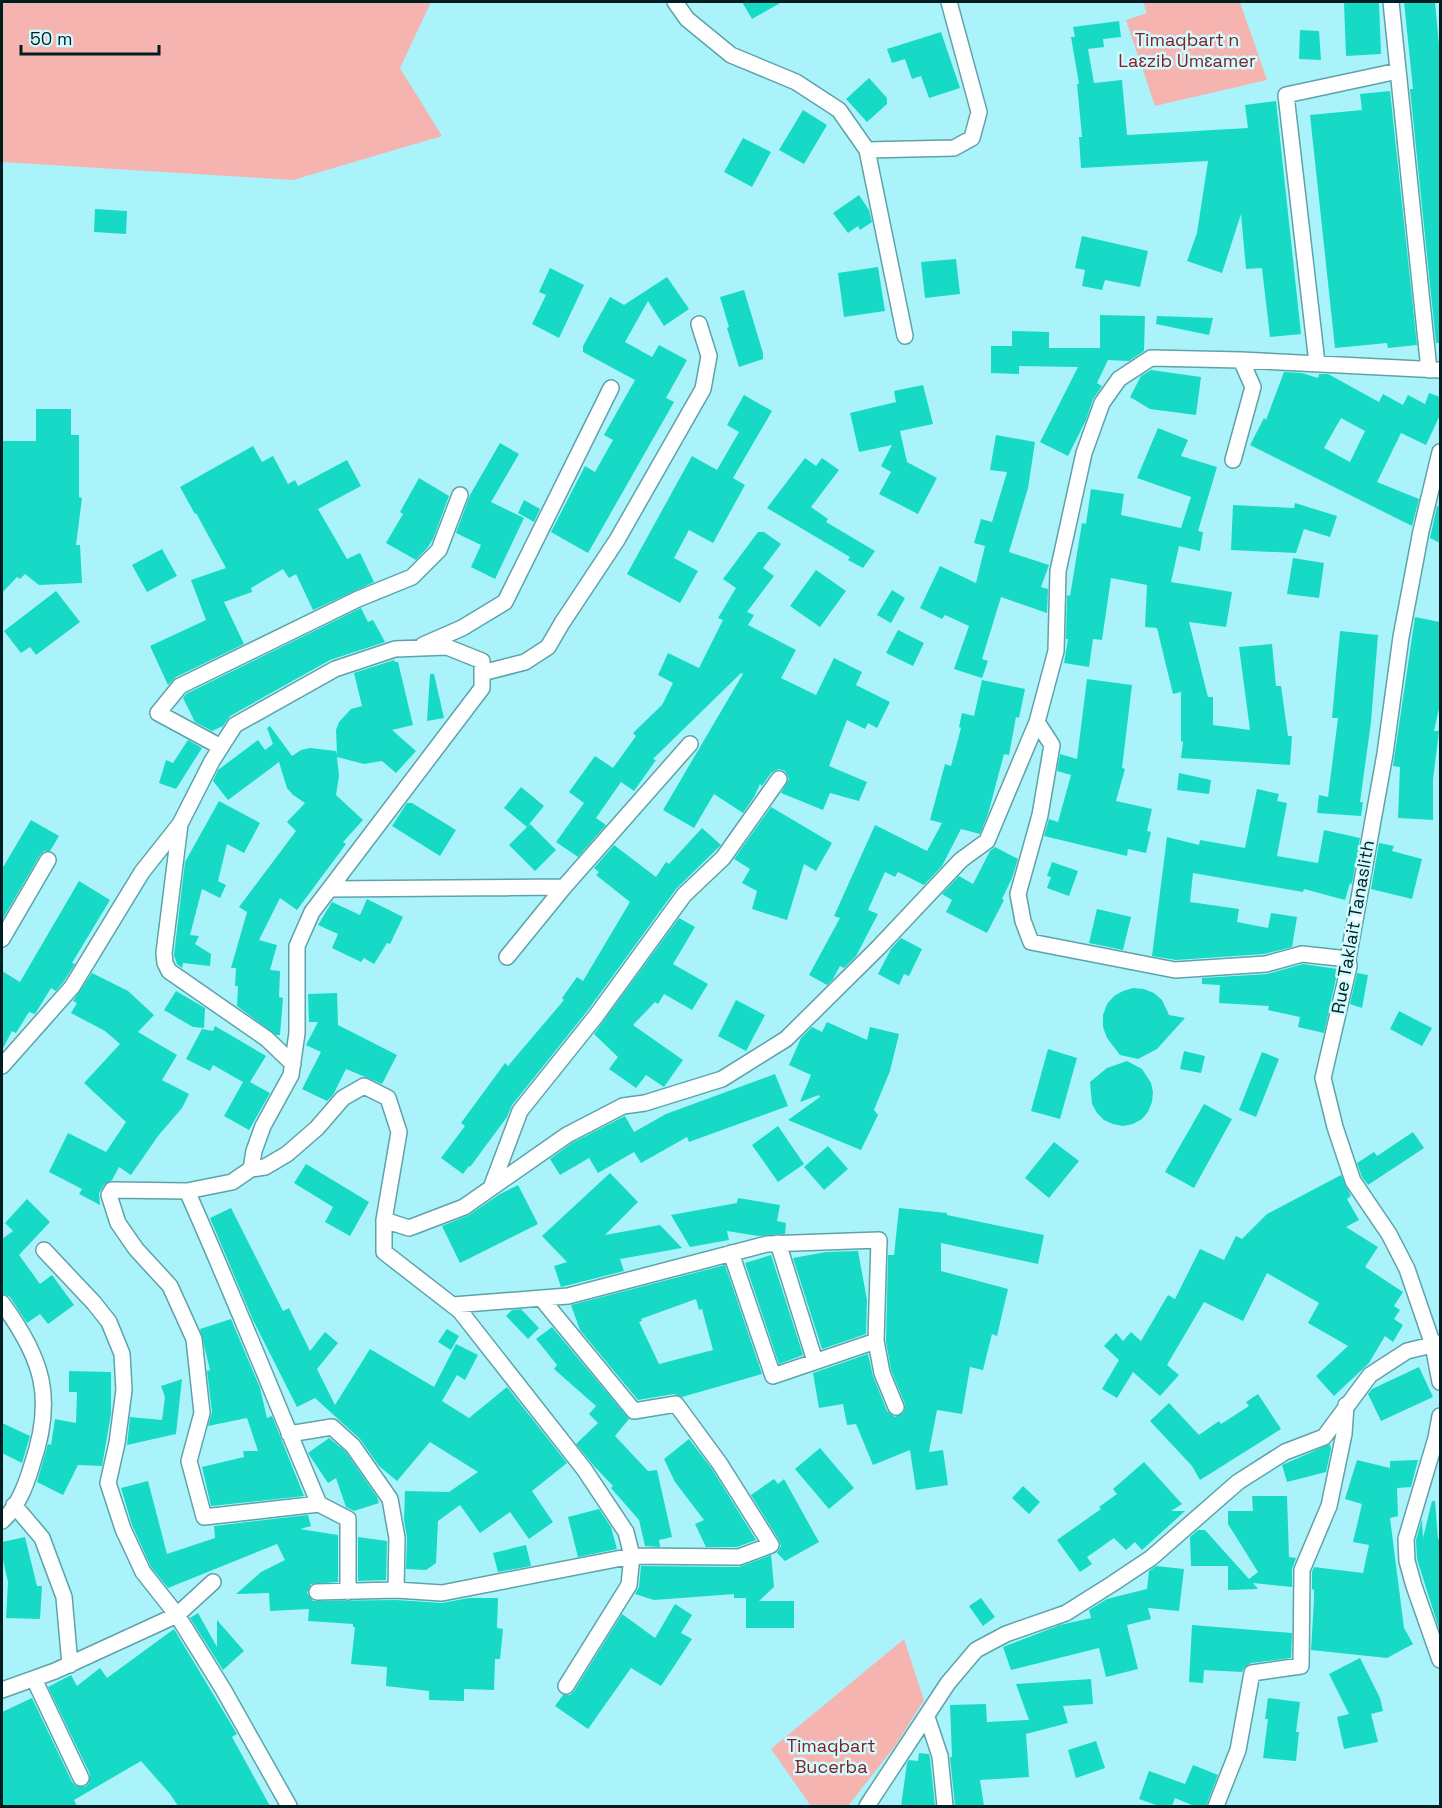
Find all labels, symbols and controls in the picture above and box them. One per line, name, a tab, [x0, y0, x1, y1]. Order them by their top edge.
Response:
scale bar	[21, 18, 159, 56]
text: 50 m	[30, 27, 72, 50]
park label: Timaqbart n Laɛzib Umɛamer	[1118, 28, 1256, 72]
street label: Rue Taklait Tanaslith	[1326, 838, 1379, 1016]
park label: Timaqbart Bucerba	[786, 1734, 876, 1778]

